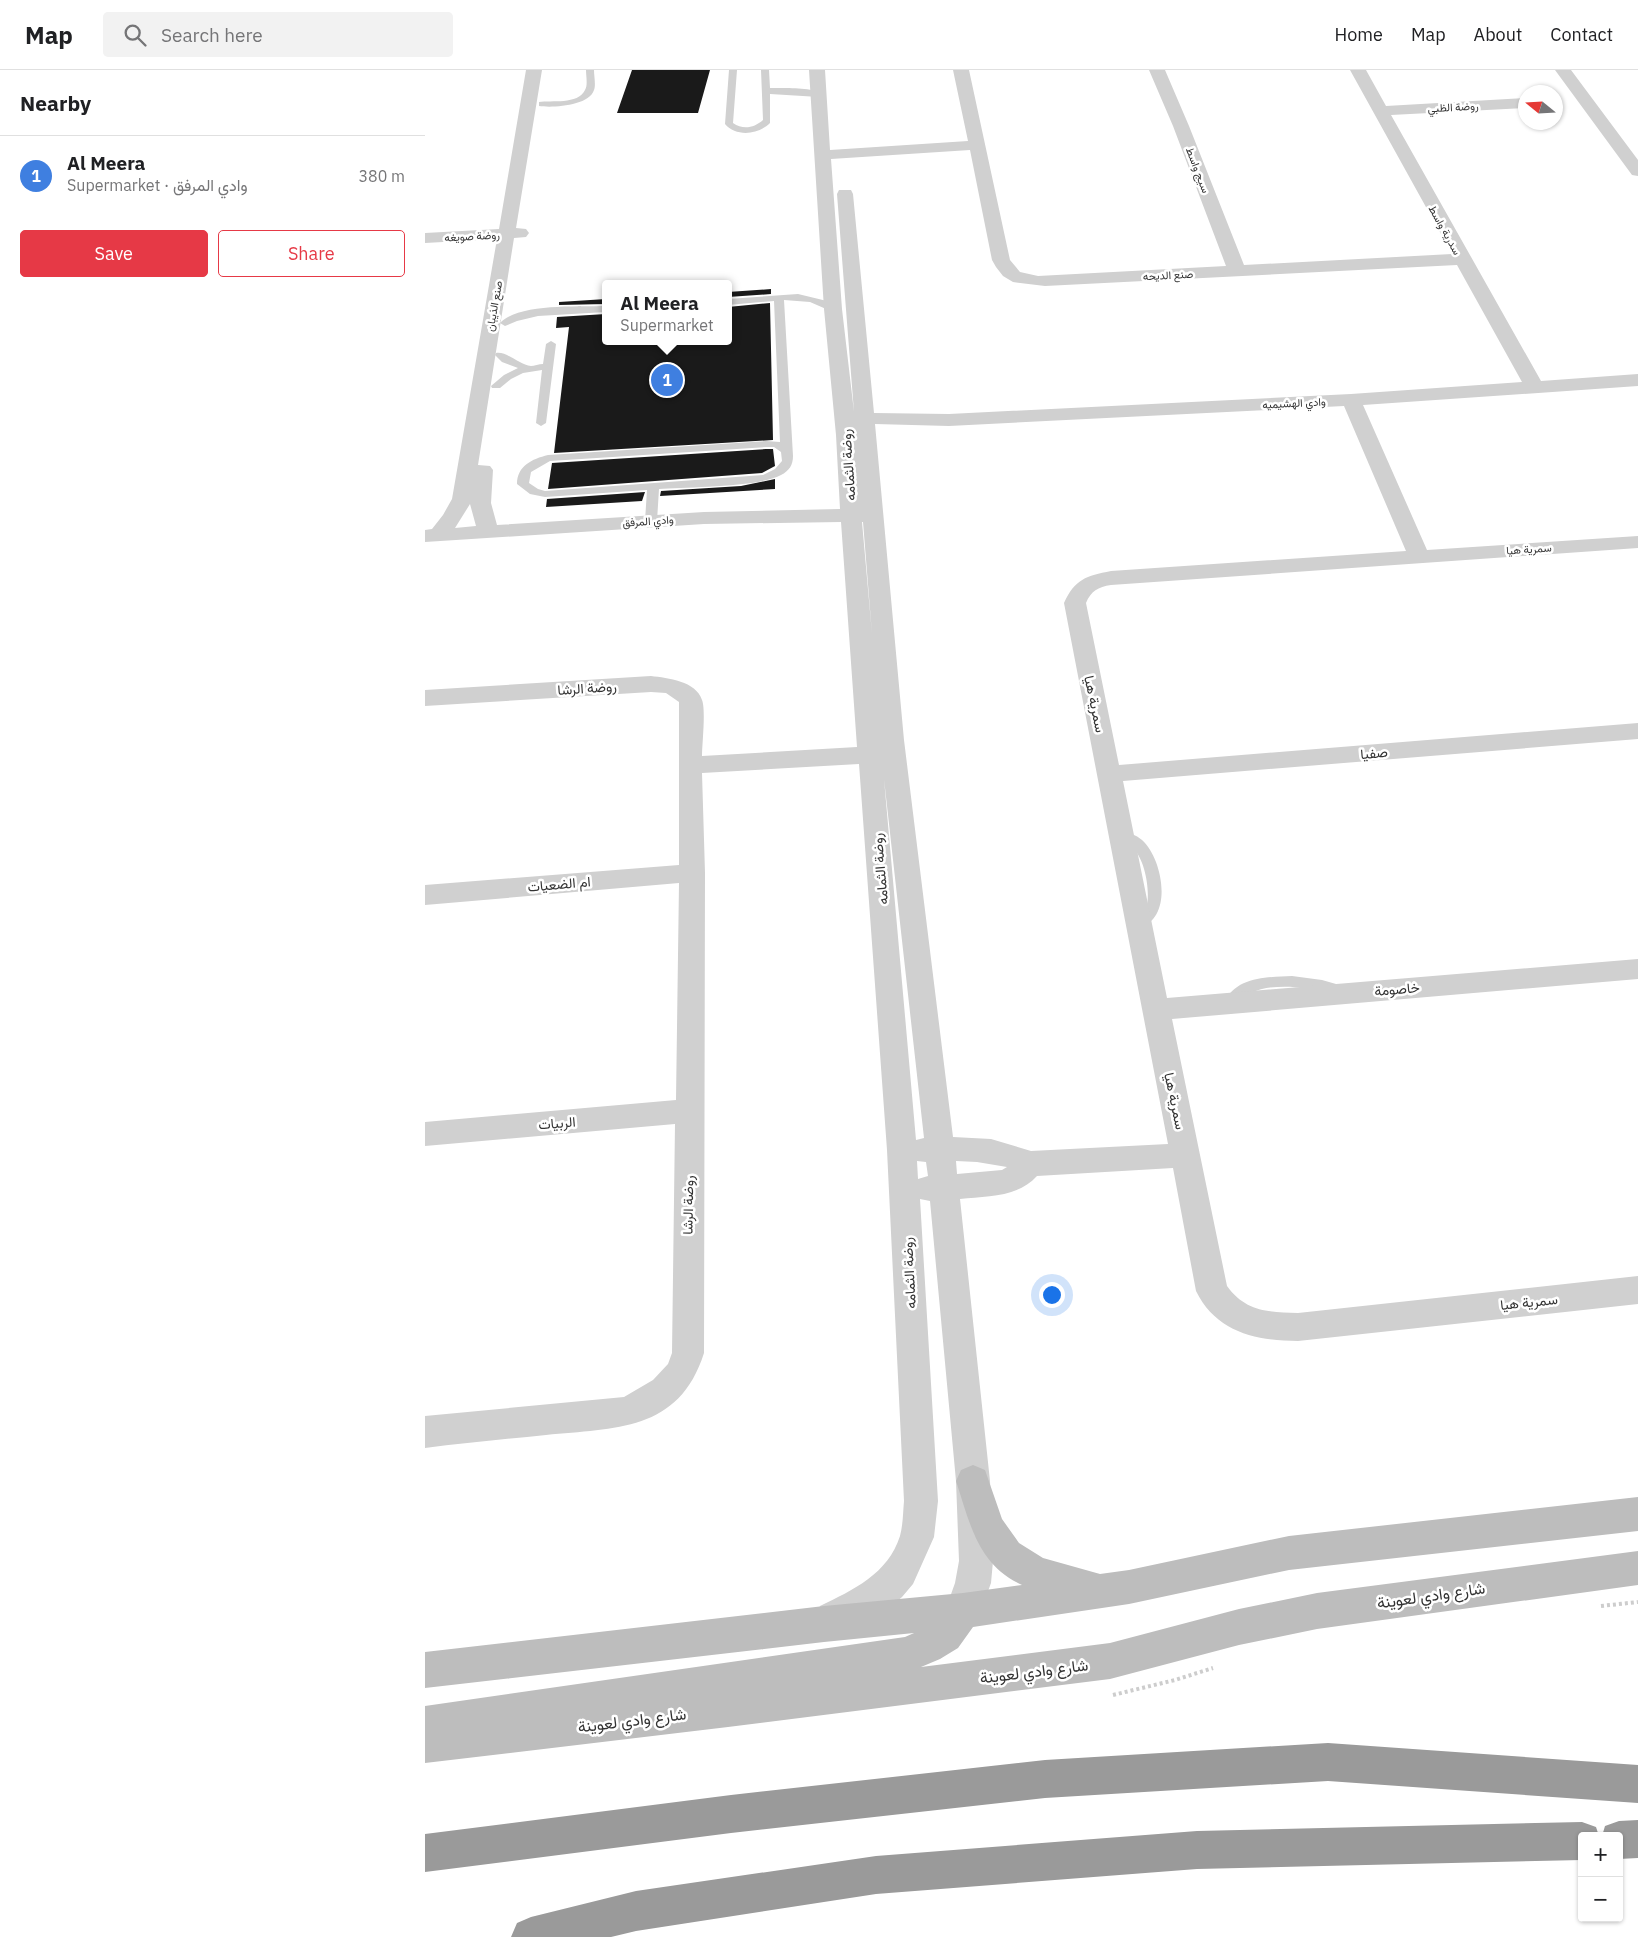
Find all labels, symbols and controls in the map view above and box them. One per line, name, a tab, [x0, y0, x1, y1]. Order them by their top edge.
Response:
search box	[103, 12, 453, 57]
text: Map	[25, 19, 73, 51]
icon: search	[121, 21, 149, 49]
text: Search here	[161, 23, 263, 47]
text: Home	[1335, 23, 1383, 46]
text: Map	[1411, 23, 1446, 46]
text: About	[1474, 23, 1522, 46]
text: Contact	[1550, 23, 1613, 46]
north arrow	[1518, 85, 1563, 130]
text: Nearby	[20, 89, 91, 117]
street label: روضة الظبي	[1427, 99, 1479, 118]
street label: سيج واسط	[1182, 145, 1213, 196]
text: Al Meera	[67, 151, 145, 175]
text: 1	[31, 166, 41, 186]
text: 380 m	[358, 166, 405, 186]
text: Supermarket · وادي المرفق	[67, 175, 248, 195]
street label: سدرية واسط	[1426, 203, 1464, 258]
street label: روضة صويغه	[444, 228, 500, 244]
button: Save	[20, 230, 208, 277]
button: Share	[218, 230, 405, 277]
street label: صنع الديحه	[1143, 267, 1194, 284]
street label: صنع الذيبان	[483, 280, 506, 333]
popup	[602, 280, 732, 345]
text: Al Meera	[620, 291, 699, 315]
text: Supermarket	[620, 315, 714, 335]
pin: 1	[651, 361, 683, 399]
street label: وادي الهشيميه	[1262, 394, 1326, 415]
street label: روضة الثمامه	[837, 428, 859, 501]
street label: وادي المرفق	[622, 512, 674, 533]
street label: سمرية هيا	[1506, 540, 1552, 558]
street label: سمرية هيا	[1080, 674, 1110, 734]
street label: روضة الرشا	[557, 677, 617, 699]
street label: صفيا	[1360, 743, 1389, 763]
street label: روضة الثمامه	[868, 832, 892, 906]
street label: ام الضعيات	[527, 872, 591, 896]
street label: خاصومة	[1373, 978, 1421, 1000]
street label: سمرية هيا	[1160, 1071, 1190, 1131]
street label: الربيات	[538, 1112, 576, 1134]
street label: روضة الرشا	[678, 1175, 698, 1235]
street label: روضة الثمامه	[898, 1236, 920, 1309]
your location	[1039, 1282, 1065, 1308]
street label: سمرية هيا	[1499, 1290, 1559, 1314]
street label: شارع وادي لعوينة	[1376, 1578, 1487, 1616]
street label: شارع وادي لعوينة	[979, 1654, 1090, 1692]
street label: شارع وادي لعوينة	[577, 1703, 688, 1741]
map controls	[1578, 1832, 1623, 1922]
button: +	[1578, 1832, 1623, 1877]
button: −	[1578, 1877, 1623, 1922]

